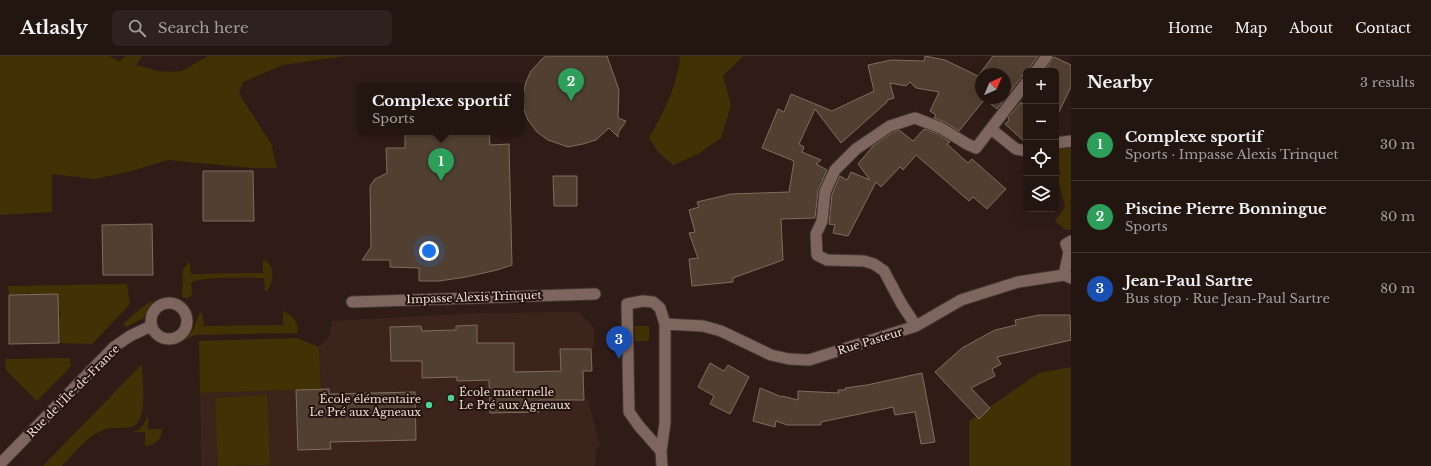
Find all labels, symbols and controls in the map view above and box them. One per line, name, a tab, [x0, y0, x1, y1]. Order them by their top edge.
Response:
search box	[112, 10, 392, 46]
text: Atlasly	[20, 16, 88, 39]
icon: search	[126, 17, 148, 39]
text: Search here	[158, 18, 249, 37]
text: Home	[1168, 19, 1213, 37]
text: Map	[1235, 19, 1267, 37]
text: About	[1289, 19, 1333, 37]
text: Contact	[1355, 19, 1411, 37]
pin: 2	[558, 68, 584, 101]
north arrow	[975, 68, 1011, 104]
map controls	[1023, 68, 1059, 212]
button: +	[1023, 68, 1059, 104]
text: Nearby	[1087, 72, 1153, 93]
text: 3 results	[1360, 74, 1415, 91]
popup	[358, 83, 524, 135]
text: Complexe sportif	[372, 91, 510, 110]
button: −	[1023, 104, 1059, 140]
text: Sports	[372, 110, 415, 127]
text: Complexe sportif	[1125, 127, 1263, 146]
text: 1	[1097, 136, 1103, 153]
text: 30 m	[1380, 136, 1415, 153]
button: locate	[1023, 140, 1059, 176]
text: Sports · Impasse Alexis Trinquet	[1125, 146, 1339, 163]
pin: 1	[428, 148, 454, 181]
button: layers	[1023, 176, 1059, 212]
text: Piscine Pierre Bonningue	[1125, 199, 1327, 218]
text: 2	[1096, 208, 1104, 225]
text: 80 m	[1380, 208, 1415, 225]
text: Sports	[1125, 218, 1168, 235]
your location	[419, 241, 439, 261]
text: Jean-Paul Sartre	[1125, 271, 1253, 290]
text: 3	[1096, 280, 1104, 297]
text: 80 m	[1380, 280, 1415, 297]
street label: Impasse Alexis Trinquet	[406, 288, 543, 306]
text: Bus stop · Rue Jean-Paul Sartre	[1125, 290, 1330, 307]
street label: Rue Pasteur	[836, 324, 905, 358]
pin: 3	[606, 326, 632, 359]
street label: Rue de l'Île-de-France	[24, 342, 122, 440]
place label: École maternelle Le Pré aux Agneaux	[459, 385, 571, 412]
place label: École élémentaire Le Pré aux Agneaux	[310, 392, 421, 419]
marker: École maternelle Le Pré aux Agneaux	[446, 393, 456, 403]
marker: École élémentaire Le Pré aux Agneaux	[424, 400, 434, 410]

